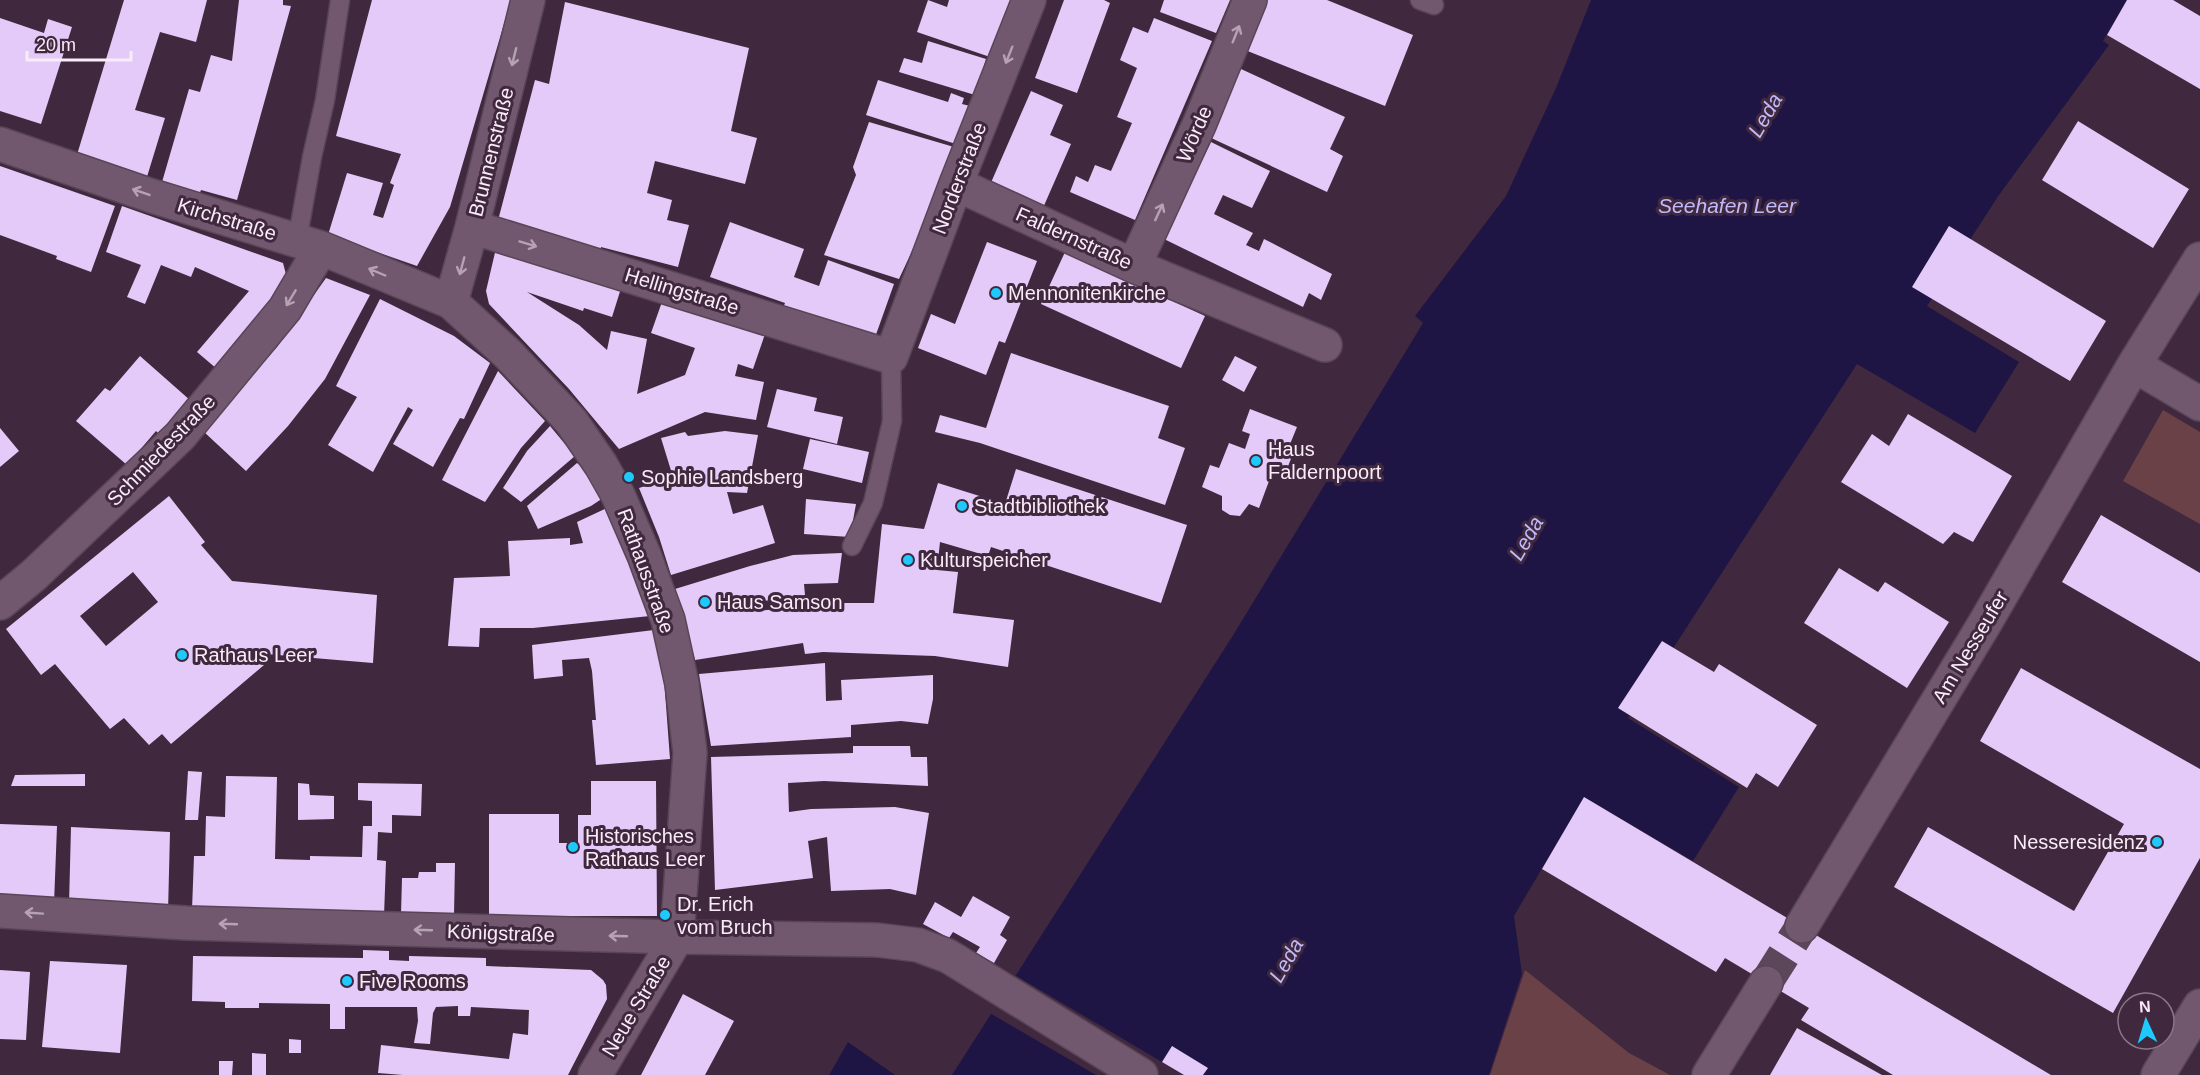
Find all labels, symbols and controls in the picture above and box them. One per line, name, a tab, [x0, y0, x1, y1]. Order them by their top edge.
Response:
scale bar	[27, 24, 130, 62]
one-way arrow	[1231, 25, 1242, 43]
text: 20 m	[36, 35, 76, 55]
one-way arrow	[1003, 45, 1014, 63]
one-way arrow	[508, 47, 520, 66]
street label: Brunnenstraße	[464, 85, 518, 219]
water label: Leda	[1743, 89, 1787, 141]
street label: Wörde	[1172, 103, 1216, 165]
street label: Norderstraße	[928, 119, 990, 237]
one-way arrow	[132, 186, 151, 197]
street label: Kirchstraße	[175, 194, 279, 244]
water label: Seehafen Leer	[1658, 194, 1797, 217]
street label: Faldernstraße	[1013, 203, 1135, 273]
one-way arrow	[1153, 204, 1165, 222]
one-way arrow	[518, 239, 537, 250]
one-way arrow	[456, 257, 467, 276]
street label: Hellingstraße	[622, 263, 742, 319]
one-way arrow	[369, 266, 387, 277]
place label: Mennonitenkirche	[1008, 282, 1166, 304]
marker: Mennonitenkirche	[989, 286, 1003, 300]
one-way arrow	[285, 289, 297, 306]
street label: Schmiedestraße	[103, 390, 219, 510]
place label: Haus Faldernpoort	[1268, 438, 1382, 483]
marker: Haus Faldernpoort	[1249, 454, 1263, 468]
place label: Sophie Landsberg	[641, 466, 803, 488]
marker: Sophie Landsberg	[622, 470, 636, 484]
place label: Stadtbibliothek	[974, 495, 1106, 517]
marker: Stadtbibliothek	[955, 499, 969, 513]
street label: Rathausstraße	[613, 506, 679, 636]
water label: Leda	[1504, 512, 1548, 564]
place label: Kulturspeicher	[920, 549, 1048, 571]
marker: Kulturspeicher	[901, 553, 915, 567]
street label: Am Nesseufer	[1928, 587, 2012, 707]
place label: Haus Samson	[717, 591, 843, 613]
marker: Haus Samson	[698, 595, 712, 609]
place label: Rathaus Leer	[194, 644, 314, 666]
marker: Rathaus Leer	[175, 648, 189, 662]
place label: Historisches Rathaus Leer	[585, 825, 705, 870]
place label: Nesseresidenz	[2013, 831, 2145, 853]
marker: Nesseresidenz	[2150, 835, 2164, 849]
marker: Historisches Rathaus Leer	[566, 840, 580, 854]
place label: Dr. Erich vom Bruch	[677, 893, 773, 938]
one-way arrow	[24, 908, 44, 919]
marker: Dr. Erich vom Bruch	[658, 908, 672, 922]
one-way arrow	[219, 919, 239, 930]
street label: Königstraße	[447, 920, 555, 946]
one-way arrow	[414, 925, 434, 936]
one-way arrow	[609, 930, 629, 941]
water label: Leda	[1264, 934, 1308, 986]
street label: Neue Straße	[597, 952, 675, 1060]
place label: Five Rooms	[359, 970, 466, 992]
marker: Five Rooms	[340, 974, 354, 988]
north arrow	[2116, 991, 2176, 1051]
text: N	[2139, 998, 2151, 1015]

